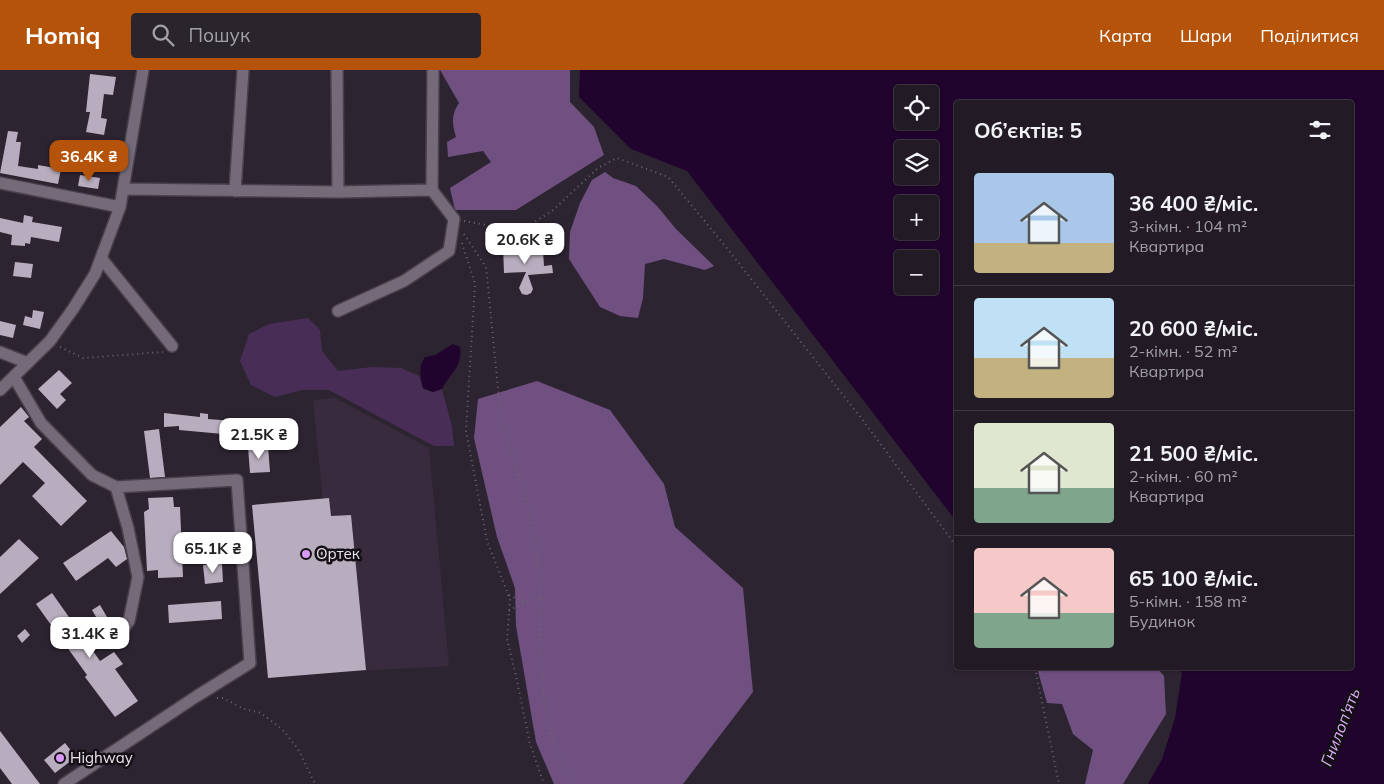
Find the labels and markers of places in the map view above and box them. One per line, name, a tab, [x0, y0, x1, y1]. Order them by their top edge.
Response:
pin: 36.4K ₴	[43, 140, 135, 182]
pin: 20.6K ₴	[479, 222, 571, 265]
pin: 21.5K ₴	[213, 418, 305, 460]
pin: 65.1K ₴	[167, 532, 259, 574]
place label: Ортек	[316, 544, 361, 563]
marker: Ортек	[300, 548, 312, 560]
pin: 31.4K ₴	[44, 616, 136, 659]
place label: Highway	[70, 748, 133, 767]
marker: Highway	[54, 752, 66, 764]

